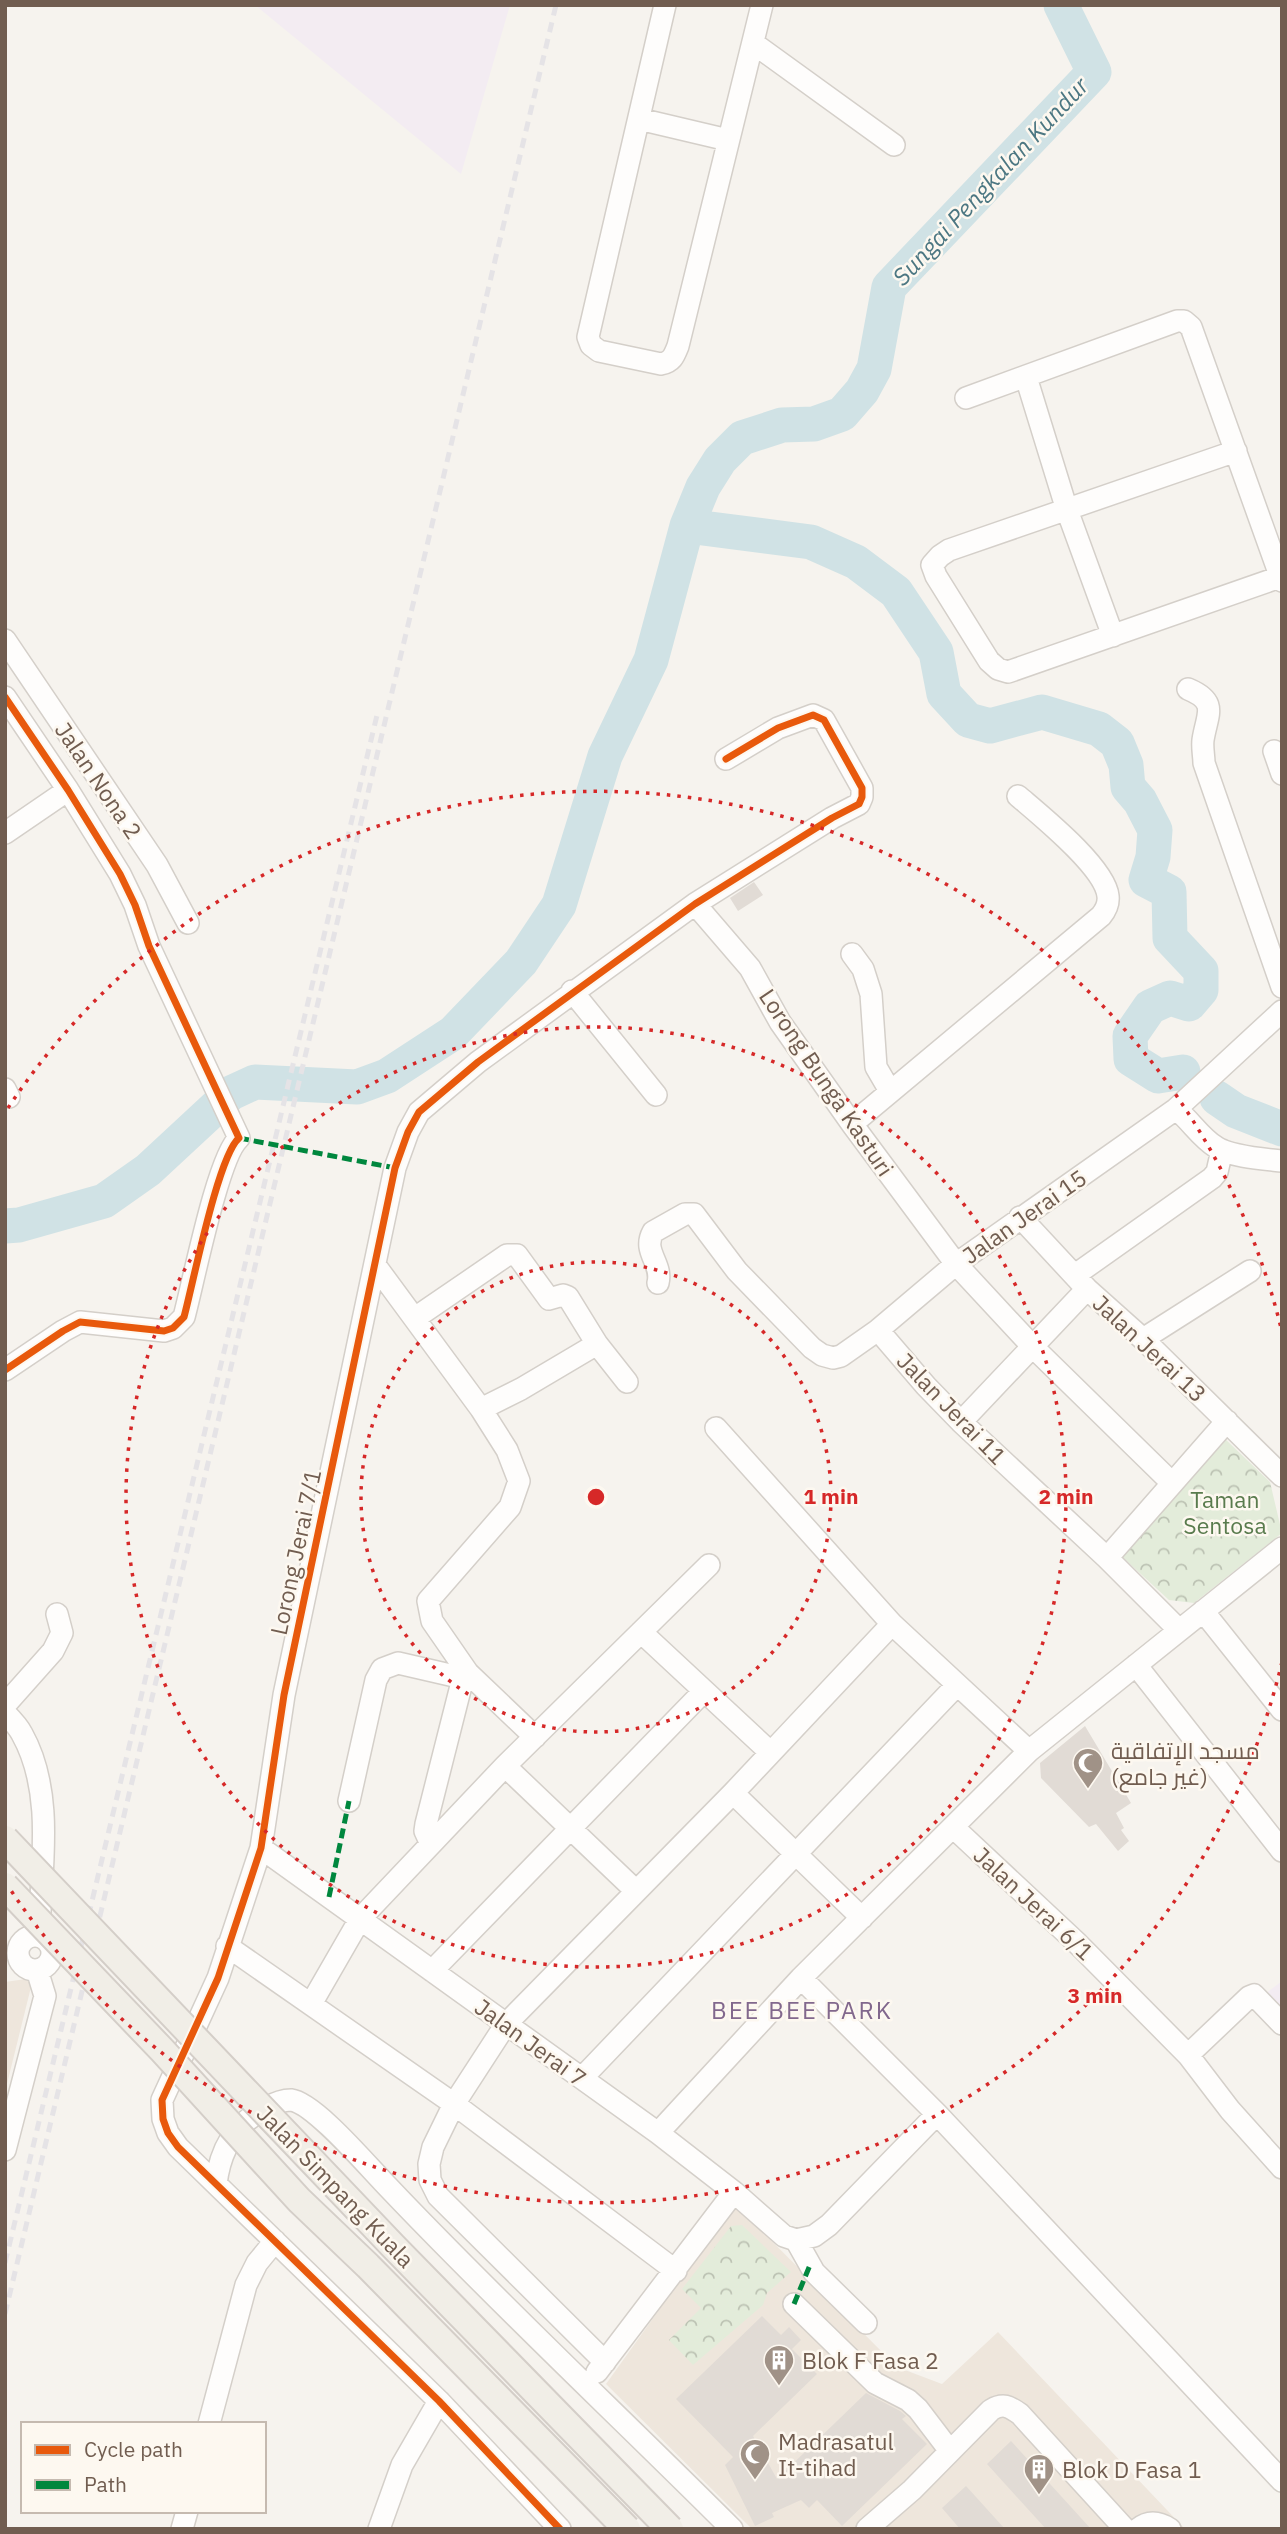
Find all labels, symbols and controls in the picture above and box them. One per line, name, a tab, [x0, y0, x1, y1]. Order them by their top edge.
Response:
water label: Sungai Pengkalan Kundur	[885, 69, 1096, 292]
street label: Jalan Nona 2	[49, 716, 149, 844]
street label: Lorong Bunga Kasturi	[753, 982, 901, 1182]
street label: Jalan Jerai 15	[956, 1162, 1092, 1270]
street label: Jalan Jerai 13	[1087, 1288, 1213, 1408]
street label: Jalan Jerai 11	[891, 1345, 1013, 1471]
street label: Lorong Jerai 7/1	[263, 1466, 327, 1638]
text: 1 min	[804, 1482, 858, 1510]
text: 2 min	[1039, 1482, 1093, 1510]
park label: Taman Sentosa	[1183, 1484, 1267, 1540]
centre of rings	[584, 1485, 608, 1509]
place label: مسجد الإتفاقية (غير جامع)	[1111, 1735, 1260, 1793]
mosque icon: مسجد الإتفاقية (غير جامع)	[1071, 1746, 1105, 1790]
street label: Jalan Jerai 6/1	[968, 1840, 1100, 1966]
text: 3 min	[1068, 1981, 1122, 2009]
street label: Jalan Jerai 7	[469, 1991, 593, 2093]
district label: BEE BEE PARK	[711, 1994, 893, 2026]
street label: Jalan Simpang Kuala	[251, 2098, 421, 2274]
building icon: Blok F Fasa 2	[762, 2343, 796, 2387]
place label: Blok F Fasa 2	[802, 2345, 939, 2375]
legend	[21, 2422, 266, 2513]
place label: Madrasatul It-tihad	[778, 2426, 894, 2482]
text: Cycle path	[84, 2435, 183, 2463]
mosque icon: Madrasatul It-tihad	[738, 2437, 772, 2481]
building icon: Blok D Fasa 1	[1022, 2452, 1056, 2496]
place label: Blok D Fasa 1	[1062, 2454, 1202, 2484]
text: Path	[84, 2470, 127, 2498]

